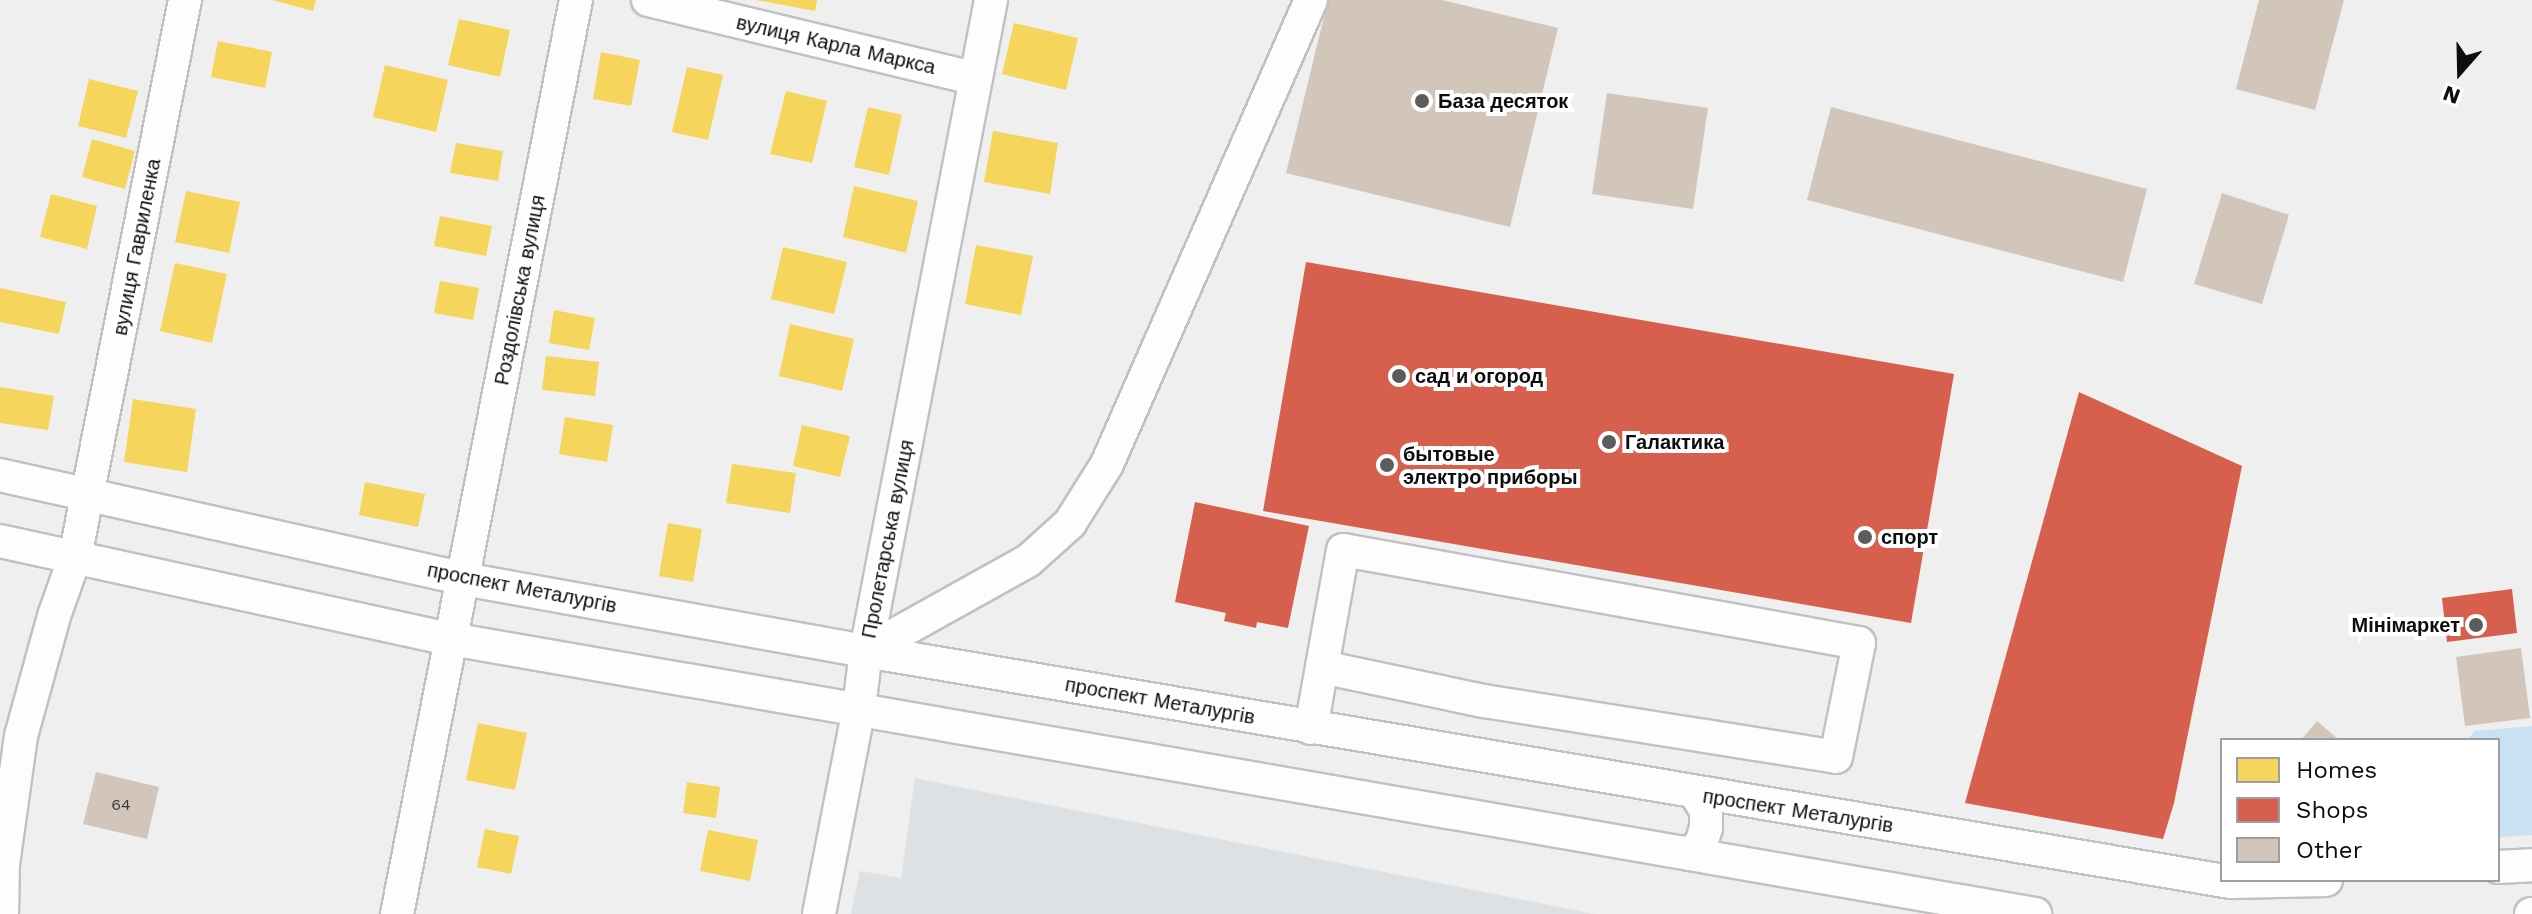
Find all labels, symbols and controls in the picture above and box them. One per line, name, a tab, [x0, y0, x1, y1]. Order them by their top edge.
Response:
street label: вулиця Карла Маркса	[734, 10, 938, 80]
north arrow	[2420, 32, 2500, 112]
text: N	[2440, 80, 2464, 110]
place label: База десяток	[1438, 89, 1568, 113]
marker: База десяток	[1413, 92, 1431, 110]
street label: вулиця Гавриленка	[108, 157, 166, 337]
street label: Роздолівська вулиця	[490, 193, 550, 387]
place label: сад и огород	[1415, 364, 1543, 388]
marker: сад и огород	[1390, 367, 1408, 385]
place label: Галактика	[1625, 430, 1724, 454]
marker: Галактика	[1600, 433, 1618, 451]
street label: Пролетарська вулиця	[857, 438, 919, 640]
place label: бытовые электро приборы	[1403, 442, 1578, 489]
marker: бытовые электро приборы	[1378, 456, 1396, 474]
place label: спорт	[1881, 525, 1938, 549]
marker: спорт	[1856, 528, 1874, 546]
street label: проспект Металургів	[425, 558, 619, 618]
place label: Мінімаркет	[2352, 613, 2460, 637]
marker: Мінімаркет	[2467, 616, 2485, 634]
street label: проспект Металургів	[1063, 672, 1257, 730]
legend	[2220, 738, 2500, 882]
text: Homes	[2296, 756, 2377, 784]
street label: проспект Металургів	[1701, 784, 1895, 838]
house number: 64	[111, 795, 131, 815]
text: Shops	[2296, 796, 2368, 824]
text: Other	[2296, 836, 2363, 864]

